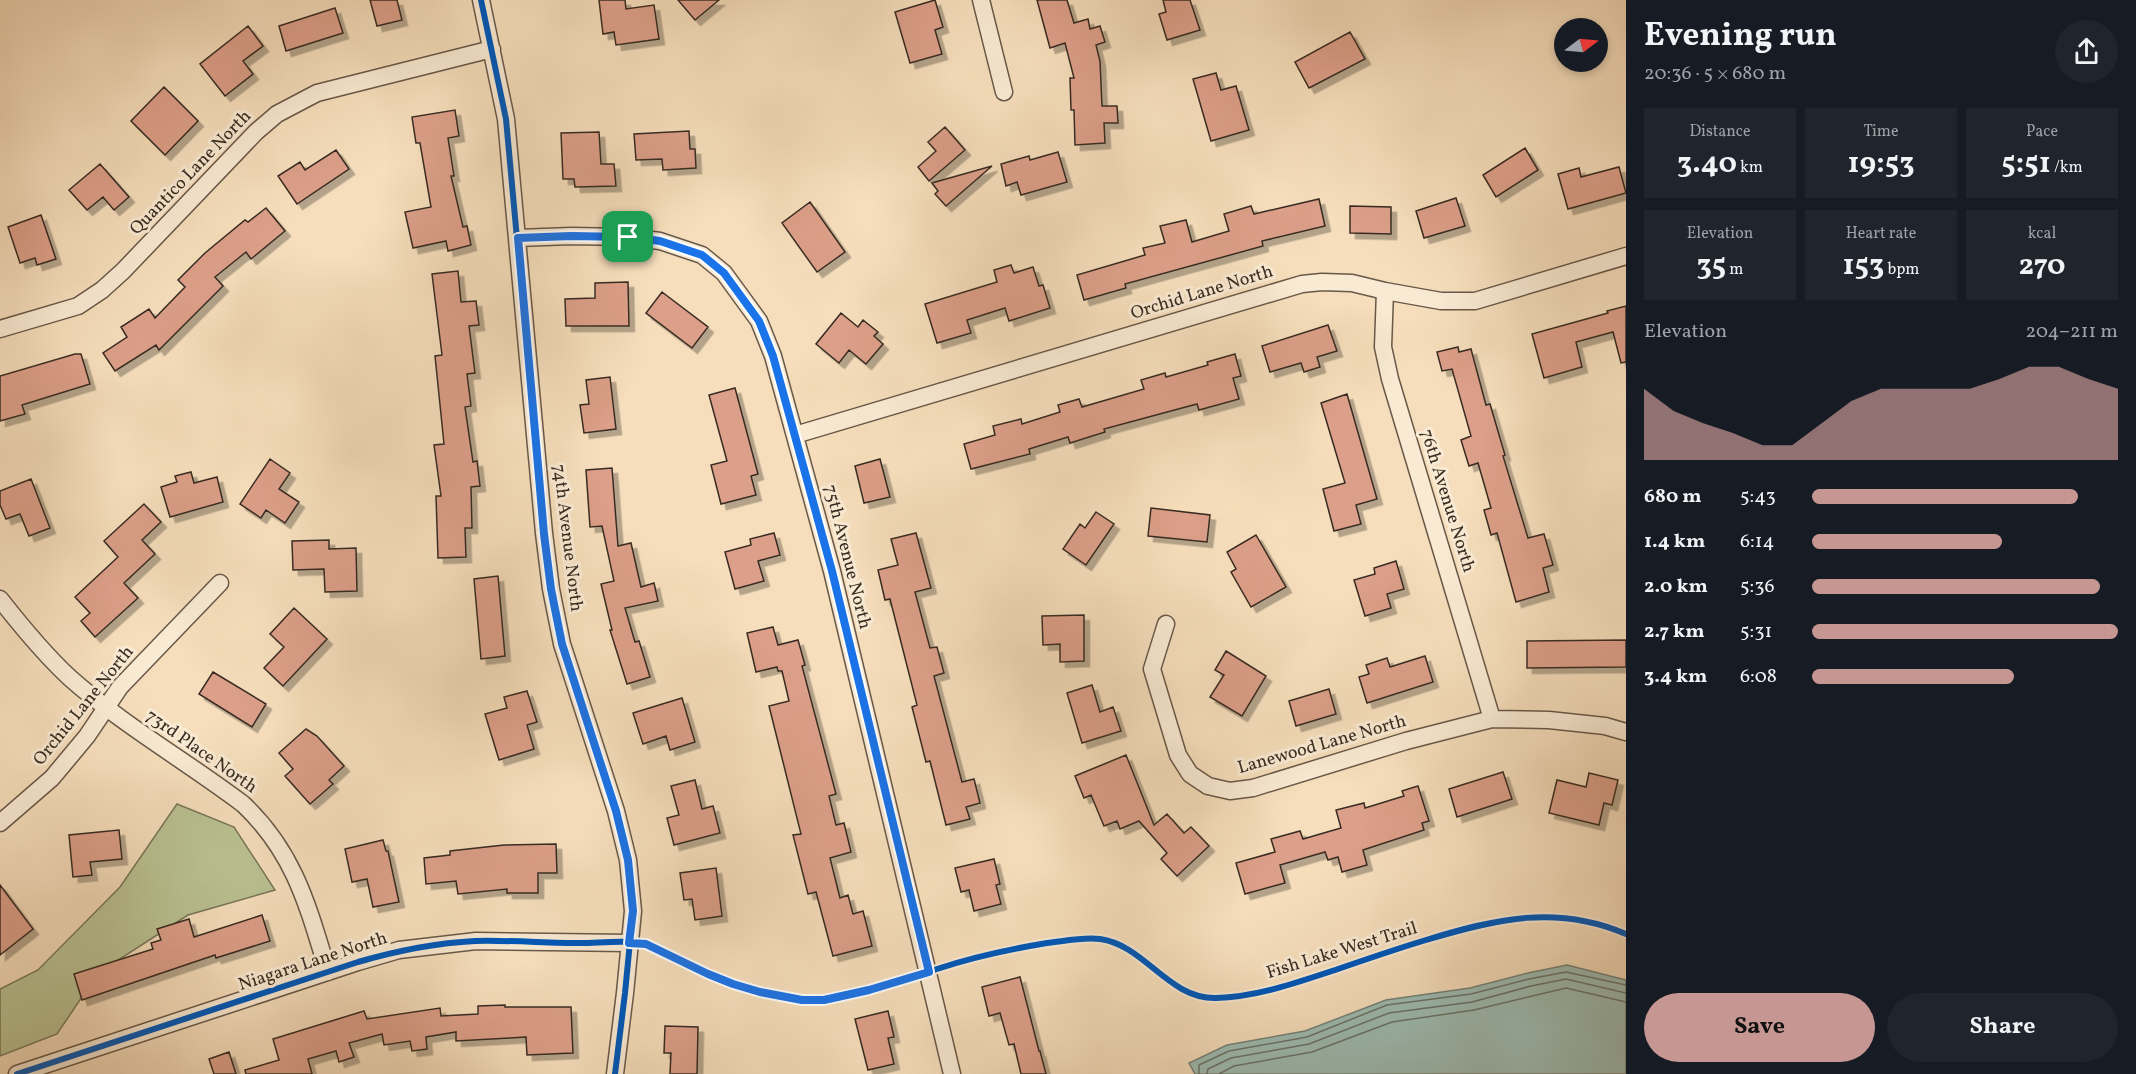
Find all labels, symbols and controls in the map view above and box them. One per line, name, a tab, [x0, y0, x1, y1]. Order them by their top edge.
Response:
text: Evening run	[1644, 14, 1837, 60]
north arrow	[1554, 18, 1608, 72]
map controls	[1554, 18, 1608, 72]
button: share	[2055, 20, 2118, 83]
text: 20:36 · 5 × 680 m	[1644, 60, 1786, 88]
street label: Quantico Lane North	[125, 105, 258, 241]
text: Distance	[1689, 121, 1751, 143]
text: Time	[1863, 121, 1899, 143]
text: Pace	[2026, 121, 2058, 143]
text: 3.40	[1677, 143, 1737, 185]
text: 19:53	[1848, 143, 1914, 185]
text: 5:51	[2001, 143, 2051, 185]
text: km	[1737, 157, 1763, 179]
text: /km	[2051, 157, 2083, 179]
pin	[602, 211, 653, 262]
icon: arrive	[611, 220, 644, 253]
text: Elevation	[1687, 223, 1753, 245]
text: Heart rate	[1846, 223, 1916, 245]
text: kcal	[2028, 223, 2056, 245]
text: 35	[1696, 245, 1726, 287]
text: 153	[1842, 245, 1884, 287]
text: 270	[2018, 245, 2066, 287]
street label: Orchid Lane North	[1128, 259, 1277, 327]
text: m	[1726, 259, 1744, 281]
text: bpm	[1884, 259, 1920, 281]
text: Elevation	[1644, 318, 1727, 346]
text: 204–211 m	[2026, 318, 2118, 346]
street label: 76th Avenue North	[1413, 426, 1481, 576]
street label: 74th Avenue North	[546, 463, 588, 613]
street label: 75th Avenue North	[817, 482, 877, 632]
text: 680 m	[1644, 483, 1702, 511]
text: 5:43	[1740, 483, 1776, 511]
text: 1.4 km	[1644, 528, 1705, 556]
text: 6:14	[1740, 528, 1775, 556]
text: 2.0 km	[1644, 573, 1708, 601]
text: 5:36	[1740, 573, 1775, 601]
text: 2.7 km	[1644, 618, 1705, 646]
text: 5:31	[1740, 618, 1772, 646]
street label: Orchid Lane North	[28, 641, 140, 771]
text: 3.4 km	[1644, 663, 1707, 691]
text: 6:08	[1740, 663, 1777, 691]
street label: 73rd Place North	[140, 704, 262, 800]
street label: Lanewood Lane North	[1235, 709, 1409, 781]
street label: Fish Lake West Trail	[1263, 916, 1421, 986]
street label: Niagara Lane North	[235, 926, 391, 998]
button: Save	[1644, 993, 1875, 1062]
button: Share	[1887, 993, 2118, 1062]

